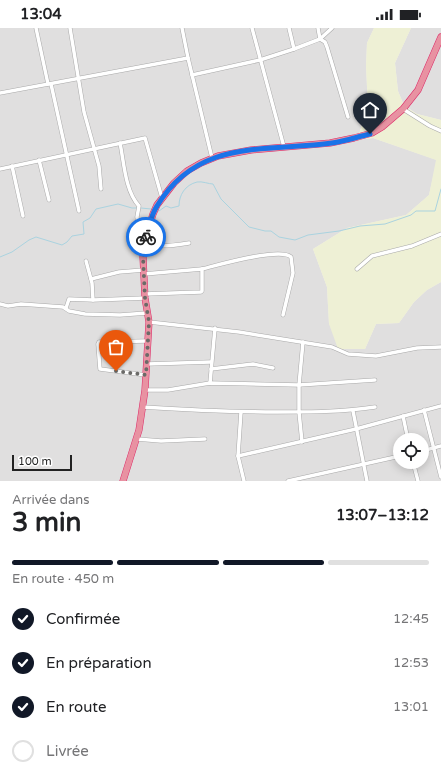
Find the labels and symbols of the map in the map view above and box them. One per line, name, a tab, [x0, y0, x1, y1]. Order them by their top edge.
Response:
pin	[353, 93, 387, 134]
courier	[126, 217, 166, 257]
pin	[99, 330, 133, 371]
scale bar	[12, 453, 72, 472]

